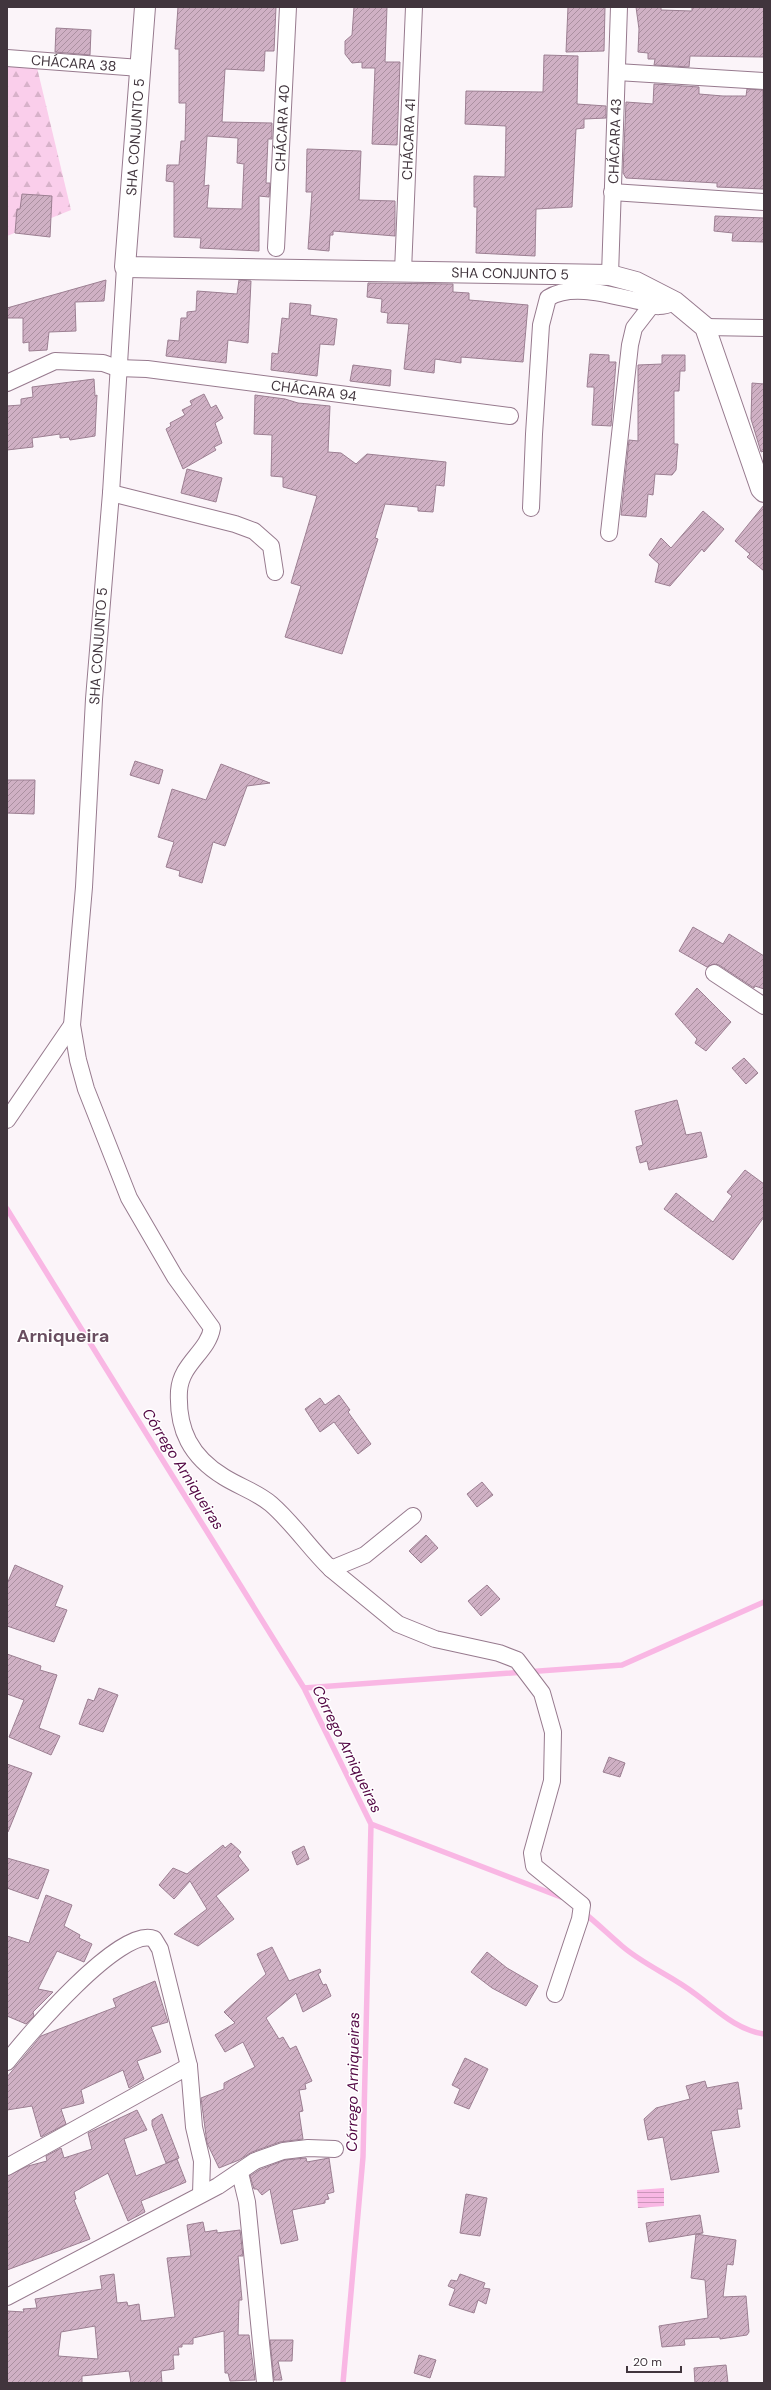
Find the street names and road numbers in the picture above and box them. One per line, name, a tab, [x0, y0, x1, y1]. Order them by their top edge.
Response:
street label: CHÁCARA 38	[30, 51, 117, 75]
street label: SHA CONJUNTO 5	[122, 78, 148, 196]
street label: CHÁCARA 40	[271, 84, 293, 172]
street label: CHÁCARA 41	[398, 98, 419, 180]
street label: CHÁCARA 43	[604, 98, 625, 184]
street label: SHA CONJUNTO 5	[451, 263, 569, 283]
street label: CHÁCARA 94	[270, 376, 358, 405]
street label: SHA CONJUNTO 5	[85, 587, 111, 705]

